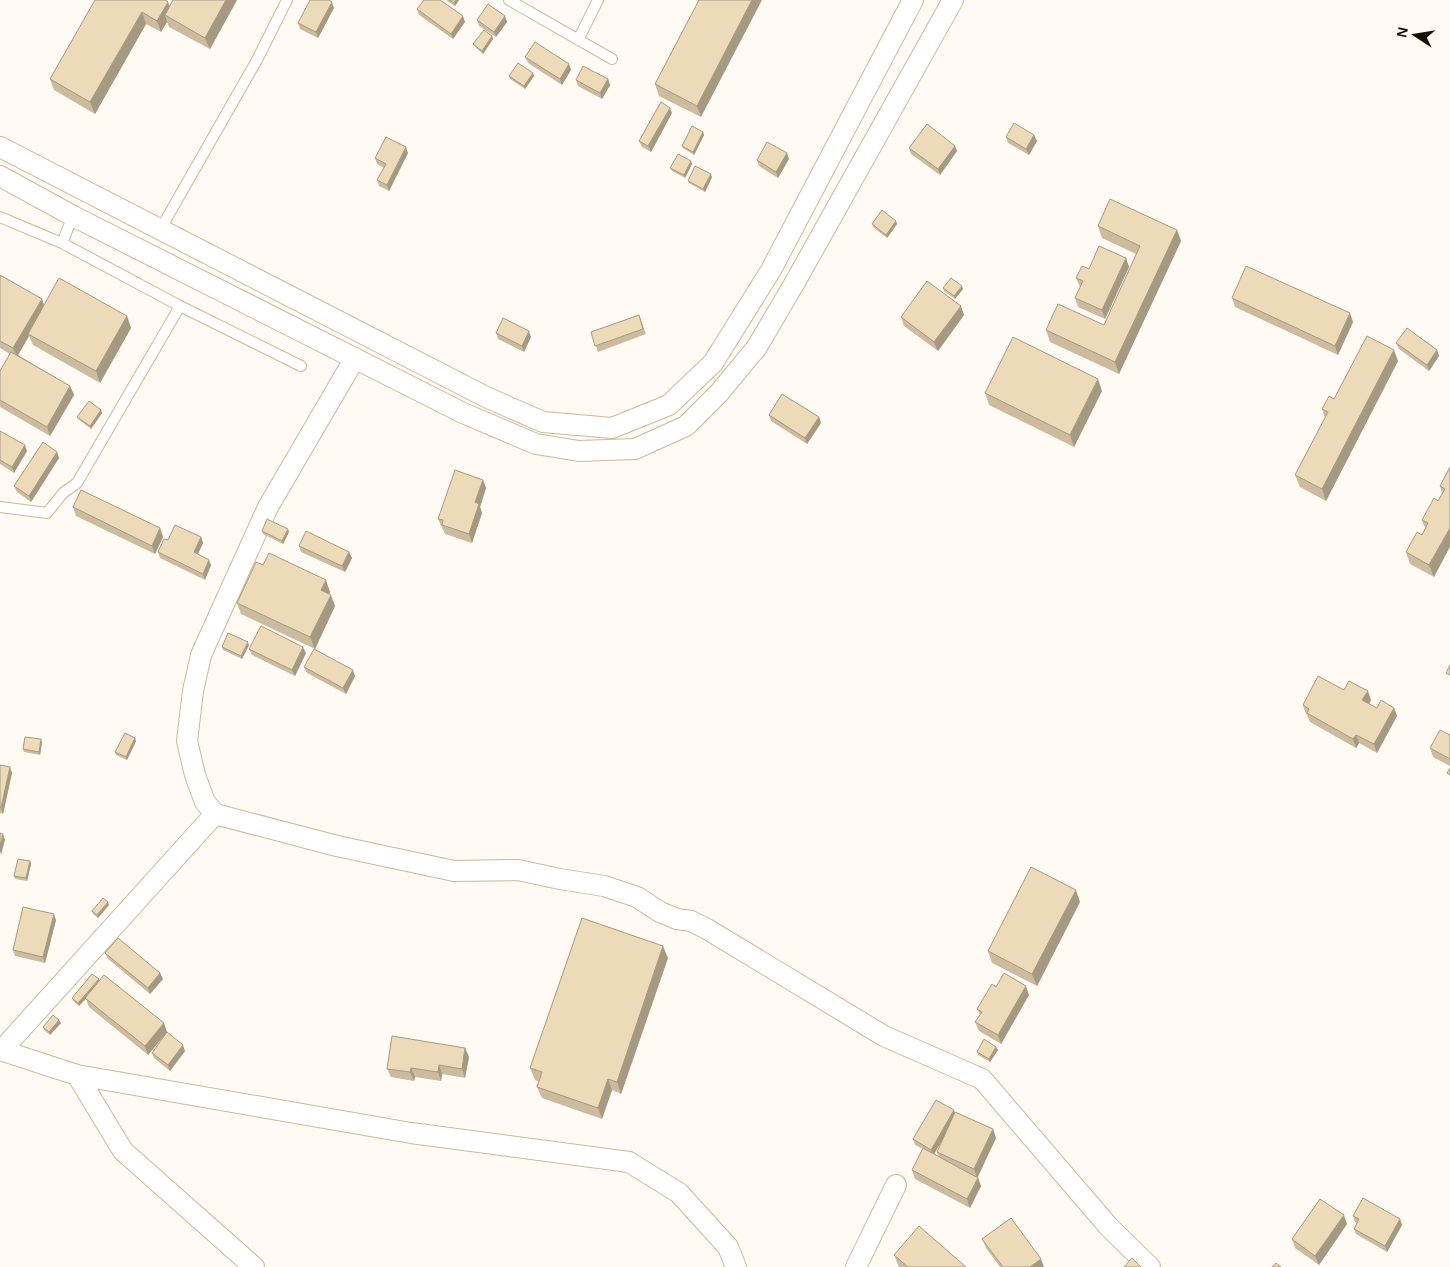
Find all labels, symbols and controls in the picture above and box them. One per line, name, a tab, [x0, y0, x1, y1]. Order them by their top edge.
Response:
north arrow	[1390, 10, 1440, 60]
text: N	[1393, 26, 1411, 39]

